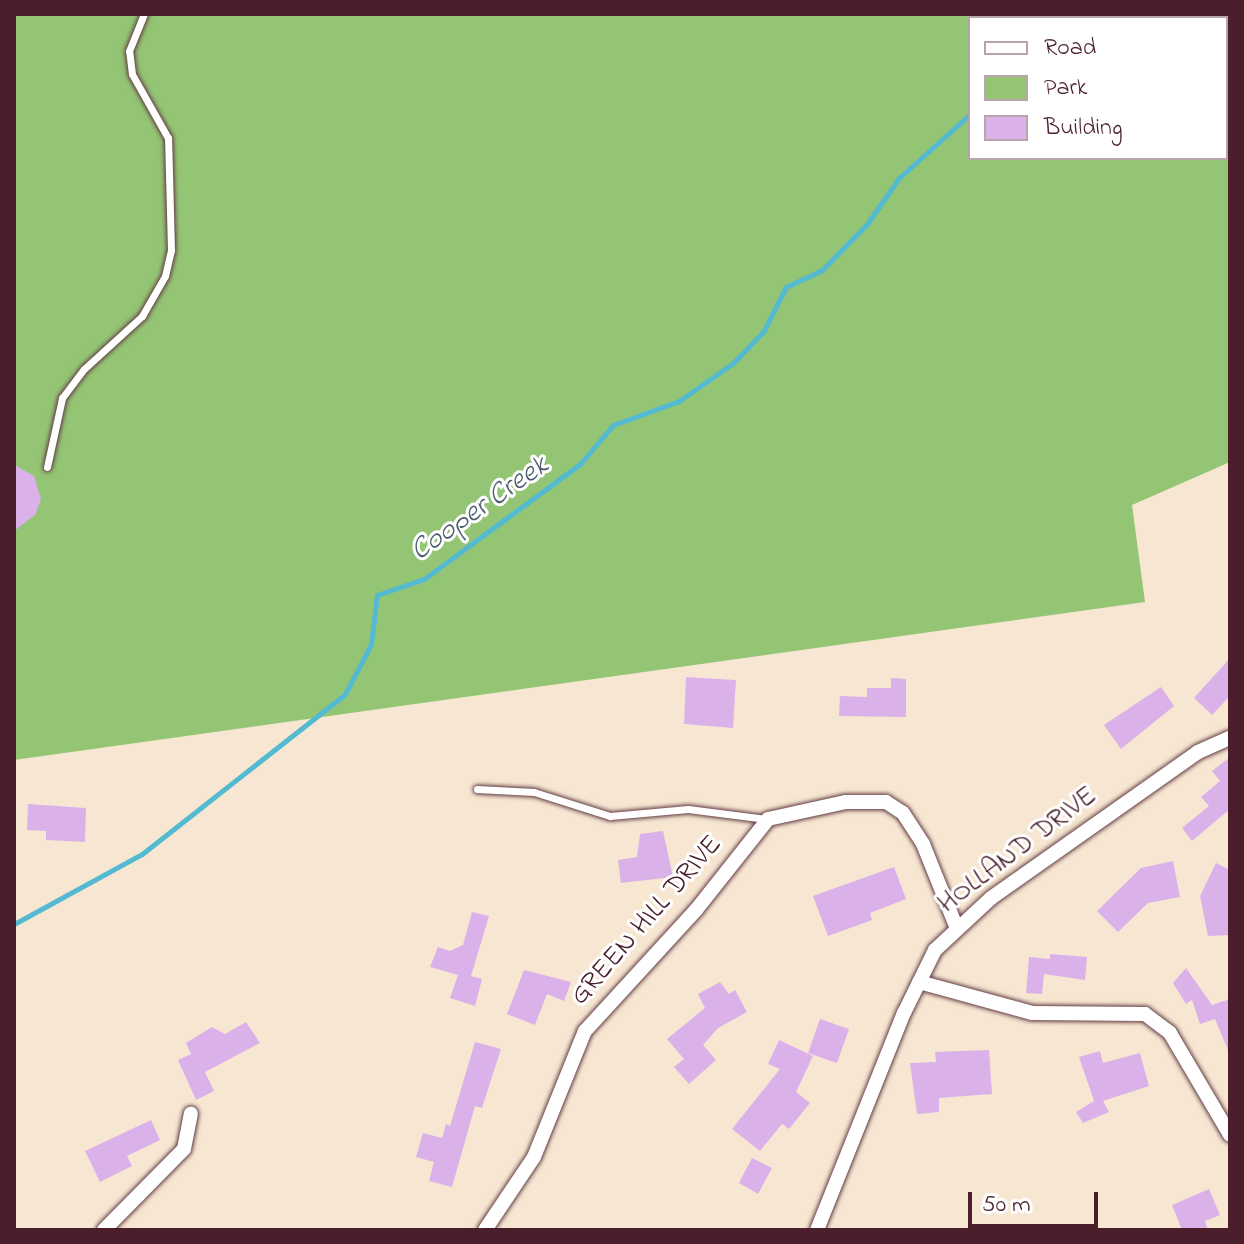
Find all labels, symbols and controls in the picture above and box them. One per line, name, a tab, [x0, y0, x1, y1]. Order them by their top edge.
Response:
legend	[968, 16, 1228, 160]
text: Road	[1044, 31, 1096, 66]
text: Park	[1044, 71, 1087, 106]
text: Building	[1044, 111, 1123, 146]
water label: Cooper Creek	[404, 448, 556, 570]
street label: HOLLAND DRIVE	[932, 780, 1104, 922]
street label: GREEN HILL DRIVE	[564, 829, 730, 1013]
scale bar	[972, 1176, 1102, 1226]
text: 50 m	[982, 1188, 1031, 1223]

